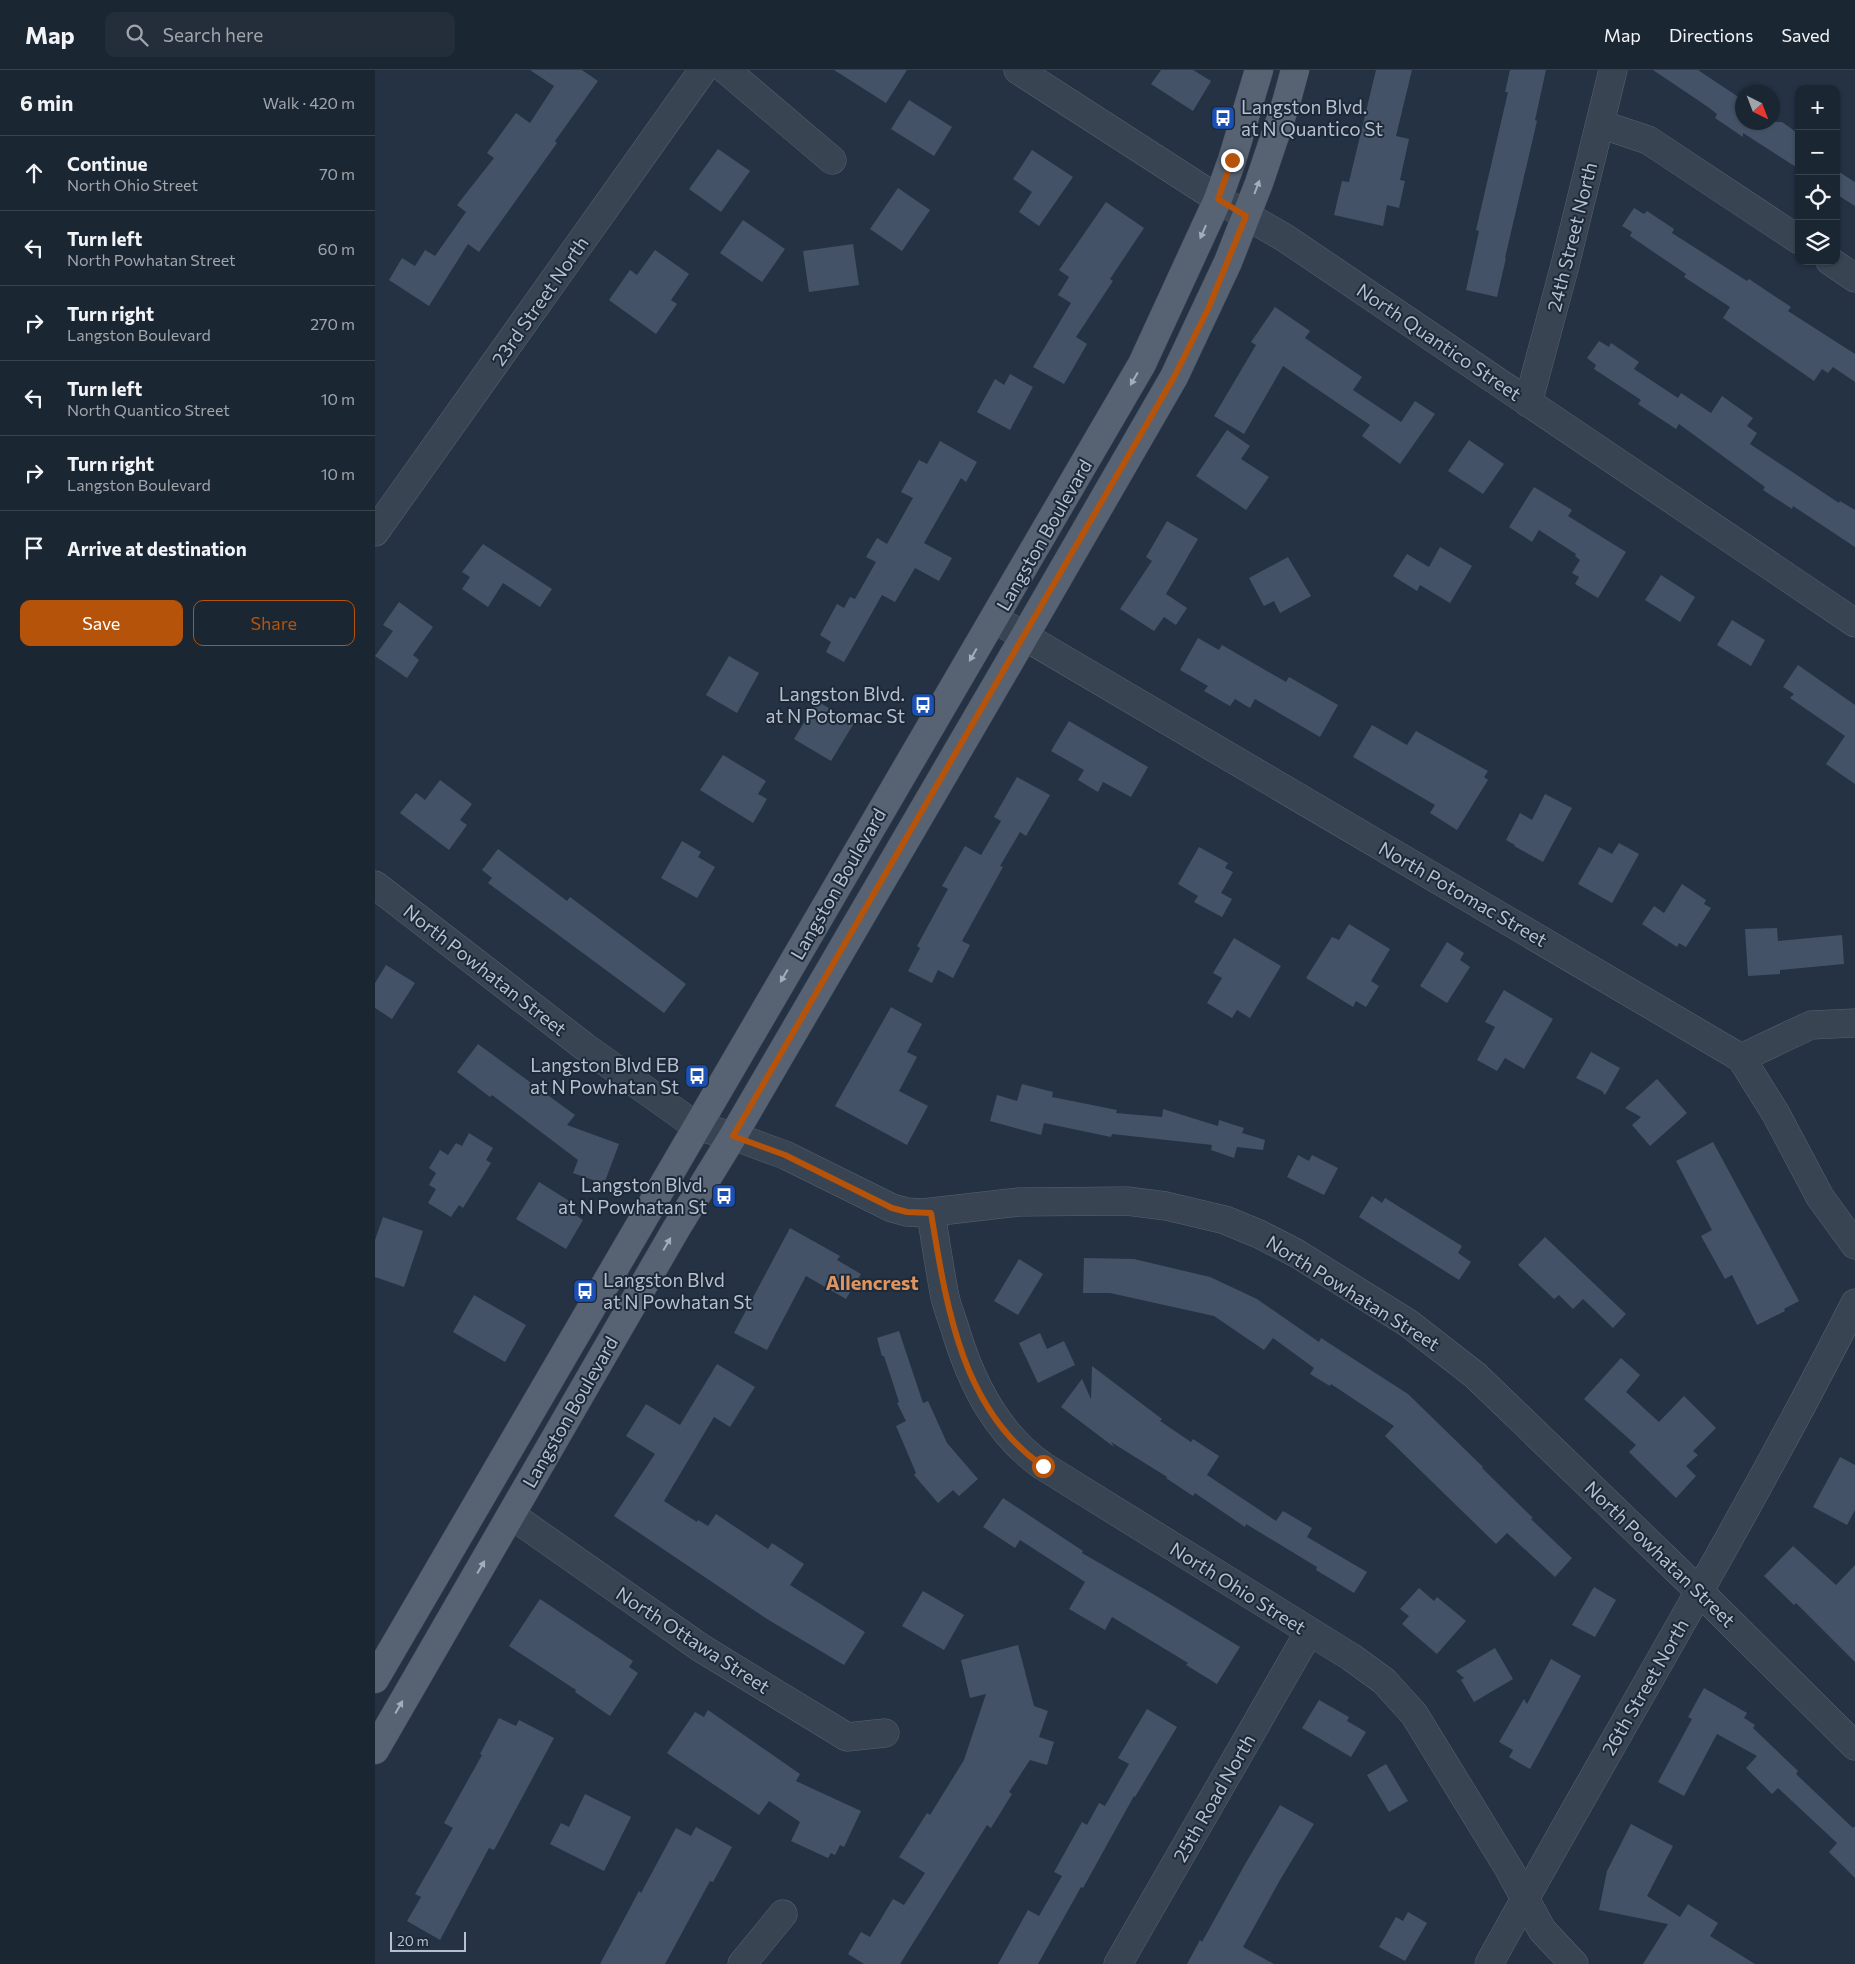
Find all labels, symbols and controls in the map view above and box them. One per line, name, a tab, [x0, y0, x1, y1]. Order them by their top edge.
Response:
search box	[105, 12, 455, 57]
text: Map	[25, 20, 75, 49]
icon: search	[123, 21, 151, 49]
text: Search here	[163, 23, 263, 46]
text: Map	[1604, 24, 1641, 46]
text: Directions	[1669, 24, 1753, 46]
text: Saved	[1781, 24, 1830, 46]
north arrow	[1735, 85, 1780, 130]
map controls	[1795, 85, 1840, 265]
button: +	[1795, 85, 1840, 130]
text: 6 min	[20, 90, 73, 115]
text: Walk · 420 m	[263, 93, 355, 112]
place label: Langston Blvd. at N Quantico St	[1241, 95, 1383, 140]
bus stop icon: Langston Blvd. at N Quantico St	[1210, 105, 1236, 131]
button: −	[1795, 130, 1840, 175]
route end	[1221, 149, 1244, 172]
text: Continue	[67, 152, 147, 175]
icon: ahead	[20, 159, 48, 187]
street label: 24th Street North	[1542, 160, 1601, 314]
text: 70 m	[319, 164, 355, 183]
text: North Ohio Street	[67, 175, 198, 194]
button: locate	[1795, 175, 1840, 220]
one-way arrow	[1254, 179, 1261, 194]
button: layers	[1795, 220, 1840, 265]
one-way arrow	[1199, 225, 1207, 239]
text: Turn left	[67, 227, 142, 250]
street label: 23rd Street North	[486, 232, 593, 370]
icon: left	[20, 234, 48, 262]
text: 60 m	[318, 239, 355, 258]
text: North Powhatan Street	[67, 250, 236, 269]
street label: North Quantico Street	[1353, 278, 1526, 405]
text: Turn right	[67, 302, 154, 325]
icon: right	[20, 309, 48, 337]
text: 270 m	[310, 314, 355, 333]
text: Langston Boulevard	[67, 325, 211, 344]
one-way arrow	[1130, 371, 1138, 386]
text: Turn left	[67, 377, 142, 400]
icon: left	[20, 384, 48, 412]
text: 10 m	[321, 389, 355, 408]
text: North Quantico Street	[67, 400, 230, 419]
text: Turn right	[67, 452, 154, 475]
street label: Langston Boulevard	[991, 455, 1096, 614]
icon: right	[20, 459, 48, 487]
text: 10 m	[321, 464, 355, 483]
text: Langston Boulevard	[67, 475, 211, 494]
icon: arrive	[20, 534, 48, 562]
text: Arrive at destination	[67, 537, 247, 560]
button: Save	[20, 600, 183, 646]
button: Share	[193, 600, 355, 646]
one-way arrow	[969, 649, 978, 662]
place label: Langston Blvd. at N Potomac St	[766, 682, 905, 727]
bus stop icon: Langston Blvd. at N Potomac St	[910, 692, 936, 718]
street label: Langston Boulevard	[785, 804, 890, 963]
street label: North Potomac Street	[1375, 836, 1552, 951]
street label: North Powhatan Street	[399, 899, 571, 1040]
one-way arrow	[780, 970, 789, 983]
place label: Langston Blvd EB at N Powhatan St	[530, 1053, 679, 1098]
bus stop icon: Langston Blvd EB at N Powhatan St	[684, 1063, 710, 1089]
place label: Langston Blvd. at N Powhatan St	[558, 1173, 707, 1218]
bus stop icon: Langston Blvd. at N Powhatan St	[711, 1183, 737, 1209]
street label: North Powhatan Street	[1262, 1230, 1444, 1355]
one-way arrow	[663, 1238, 672, 1251]
place label: Langston Blvd at N Powhatan St	[603, 1268, 752, 1313]
district label: Allencrest	[825, 1270, 919, 1294]
bus stop icon: Langston Blvd at N Powhatan St	[572, 1278, 598, 1304]
street label: Langston Boulevard	[517, 1332, 622, 1491]
route start	[1032, 1455, 1055, 1478]
street label: North Powhatan Street	[1580, 1476, 1740, 1632]
street label: North Ohio Street	[1166, 1537, 1311, 1639]
one-way arrow	[476, 1560, 485, 1573]
street label: North Ottawa Street	[612, 1581, 775, 1698]
street label: 26th Street North	[1596, 1614, 1693, 1759]
one-way arrow	[395, 1701, 404, 1714]
street label: 25th Road North	[1168, 1730, 1259, 1866]
scale bar	[390, 1929, 466, 1952]
text: 20 m	[397, 1932, 429, 1949]

